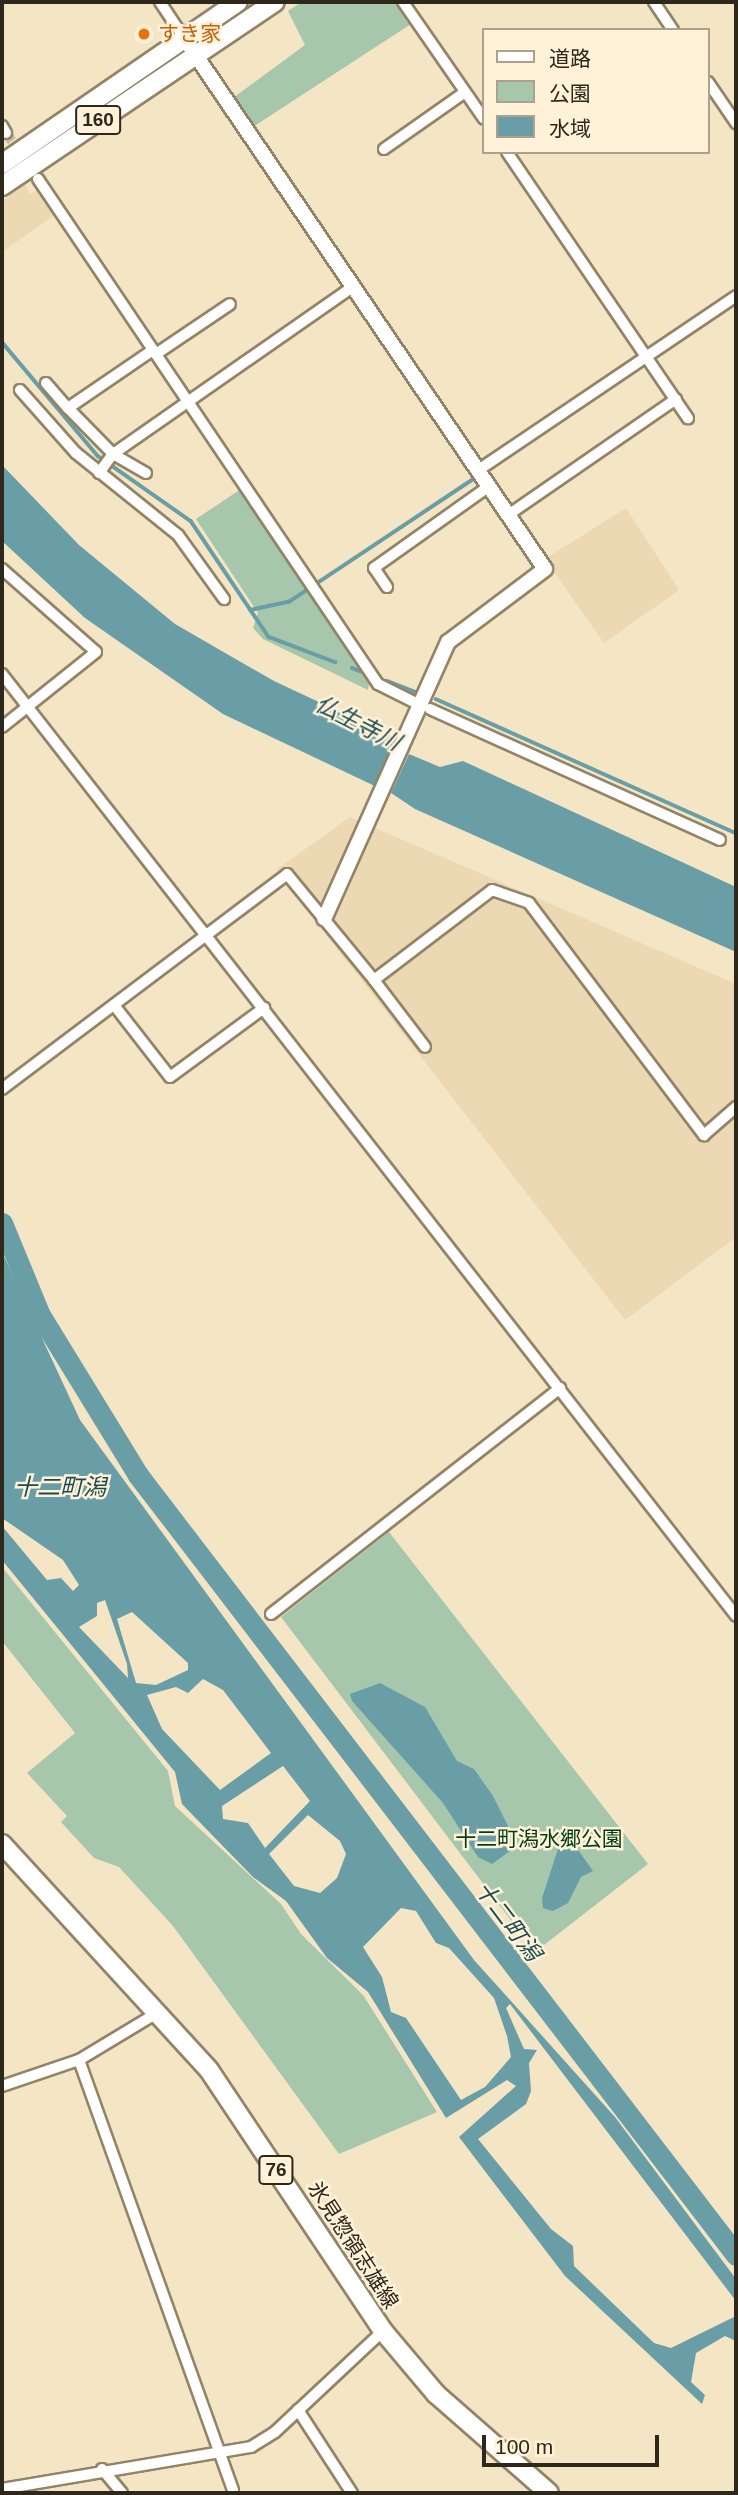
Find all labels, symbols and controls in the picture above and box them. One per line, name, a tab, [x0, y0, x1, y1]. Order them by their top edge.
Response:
place label: すき家	[158, 21, 221, 47]
marker: すき家	[136, 26, 152, 42]
legend	[482, 28, 710, 154]
text: 道路	[549, 47, 591, 70]
text: 公園	[549, 82, 591, 105]
road number: 160	[74, 104, 122, 136]
text: 水域	[549, 117, 591, 140]
water label: 仏生寺川	[311, 690, 405, 756]
water label: 十二町潟	[14, 1473, 106, 1501]
park label: 十二町潟水郷公園	[455, 1826, 623, 1852]
water label: 十二町潟	[469, 1876, 547, 1966]
road number: 76	[257, 2154, 295, 2186]
street label: 氷見惣領志雄線	[302, 2176, 404, 2314]
scale bar	[486, 2422, 663, 2466]
text: 100 m	[495, 2435, 553, 2458]

